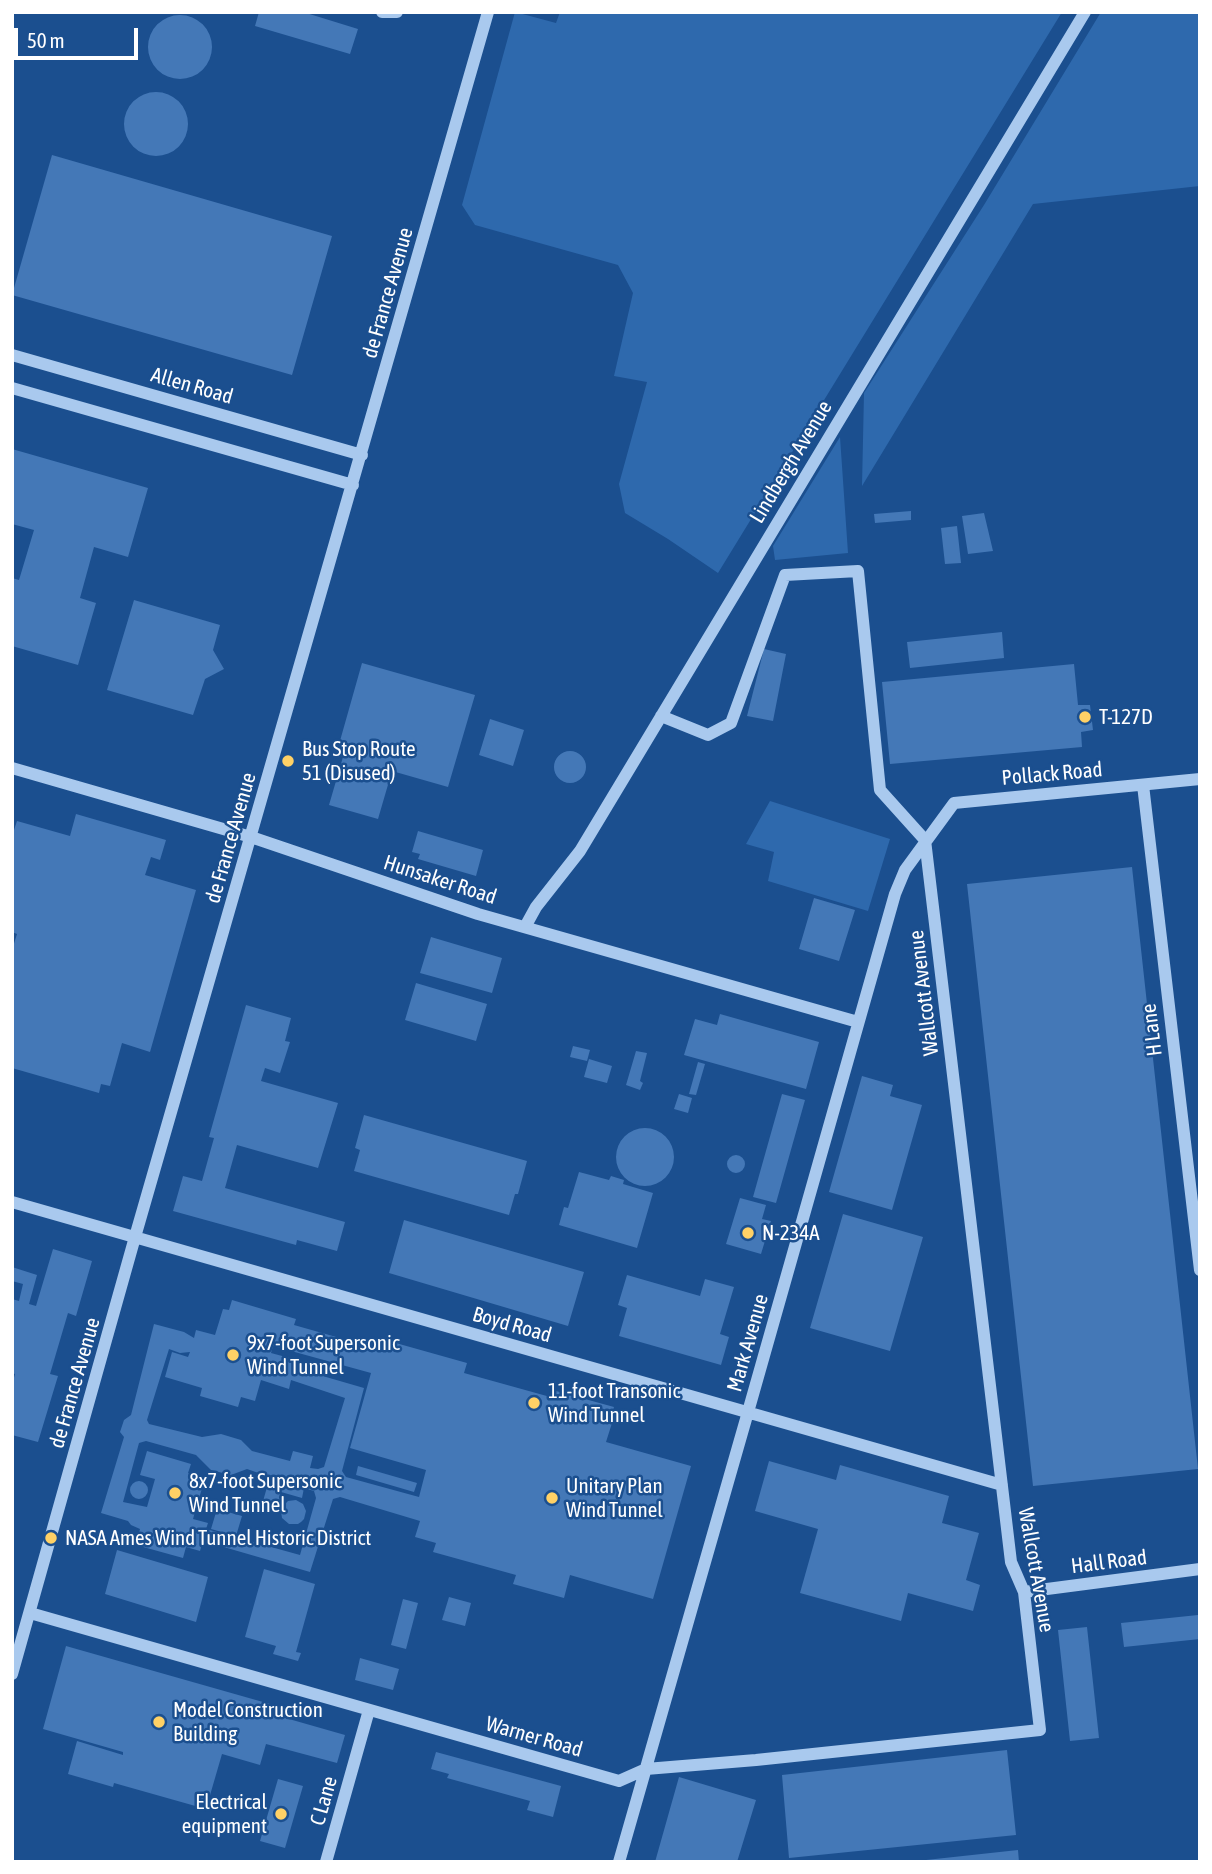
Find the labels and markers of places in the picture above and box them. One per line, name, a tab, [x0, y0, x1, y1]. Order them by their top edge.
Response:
place label: T-127D	[1099, 704, 1153, 730]
marker: T-127D	[1077, 709, 1093, 725]
place label: Bus Stop Route 51 (Disused)	[302, 736, 416, 786]
marker: Bus Stop Route 51 (Disused)	[280, 753, 296, 769]
place label: N-234A	[762, 1220, 820, 1246]
marker: N-234A	[740, 1225, 756, 1241]
place label: 9x7-foot Supersonic Wind Tunnel	[247, 1330, 400, 1380]
marker: 9x7-foot Supersonic Wind Tunnel	[225, 1347, 241, 1363]
place label: 11-foot Transonic Wind Tunnel	[548, 1378, 680, 1428]
marker: 11-foot Transonic Wind Tunnel	[526, 1395, 542, 1411]
place label: 8x7-foot Supersonic Wind Tunnel	[189, 1468, 342, 1518]
place label: Unitary Plan Wind Tunnel	[566, 1473, 663, 1523]
marker: 8x7-foot Supersonic Wind Tunnel	[167, 1485, 183, 1501]
marker: Unitary Plan Wind Tunnel	[544, 1490, 560, 1506]
place label: NASA Ames Wind Tunnel Historic District	[65, 1525, 371, 1551]
marker: NASA Ames Wind Tunnel Historic District	[43, 1530, 59, 1546]
place label: Model Construction Building	[173, 1697, 323, 1747]
marker: Model Construction Building	[151, 1714, 167, 1730]
place label: Electrical equipment	[182, 1789, 267, 1839]
marker: Electrical equipment	[273, 1806, 289, 1822]

